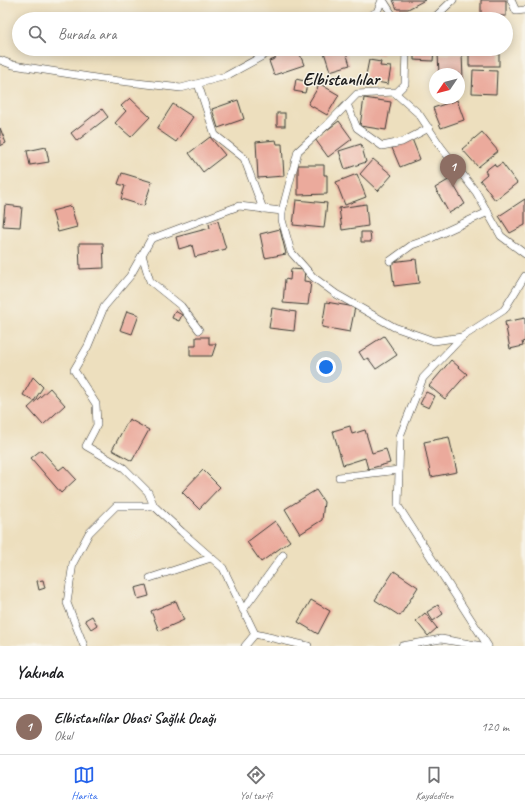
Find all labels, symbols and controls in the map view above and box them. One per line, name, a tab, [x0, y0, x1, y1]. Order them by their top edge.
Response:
search box	[12, 12, 513, 56]
icon: search	[26, 23, 48, 45]
text: Burada ara	[58, 25, 116, 44]
district label: Elbistanlılar	[303, 68, 382, 90]
north arrow	[429, 68, 465, 104]
pin: 1	[440, 154, 466, 187]
your location	[316, 357, 336, 377]
text: Yakında	[16, 662, 63, 683]
text: Elbistanlilar Obasi Sağlık Ocağı	[54, 709, 216, 728]
text: 1	[26, 719, 32, 735]
text: 120 m	[481, 719, 509, 735]
text: Okul	[54, 728, 72, 744]
tab: Harita	[72, 764, 97, 802]
tab: Yol tarifi	[240, 764, 272, 802]
tab: Kaydedilen	[415, 764, 453, 802]

